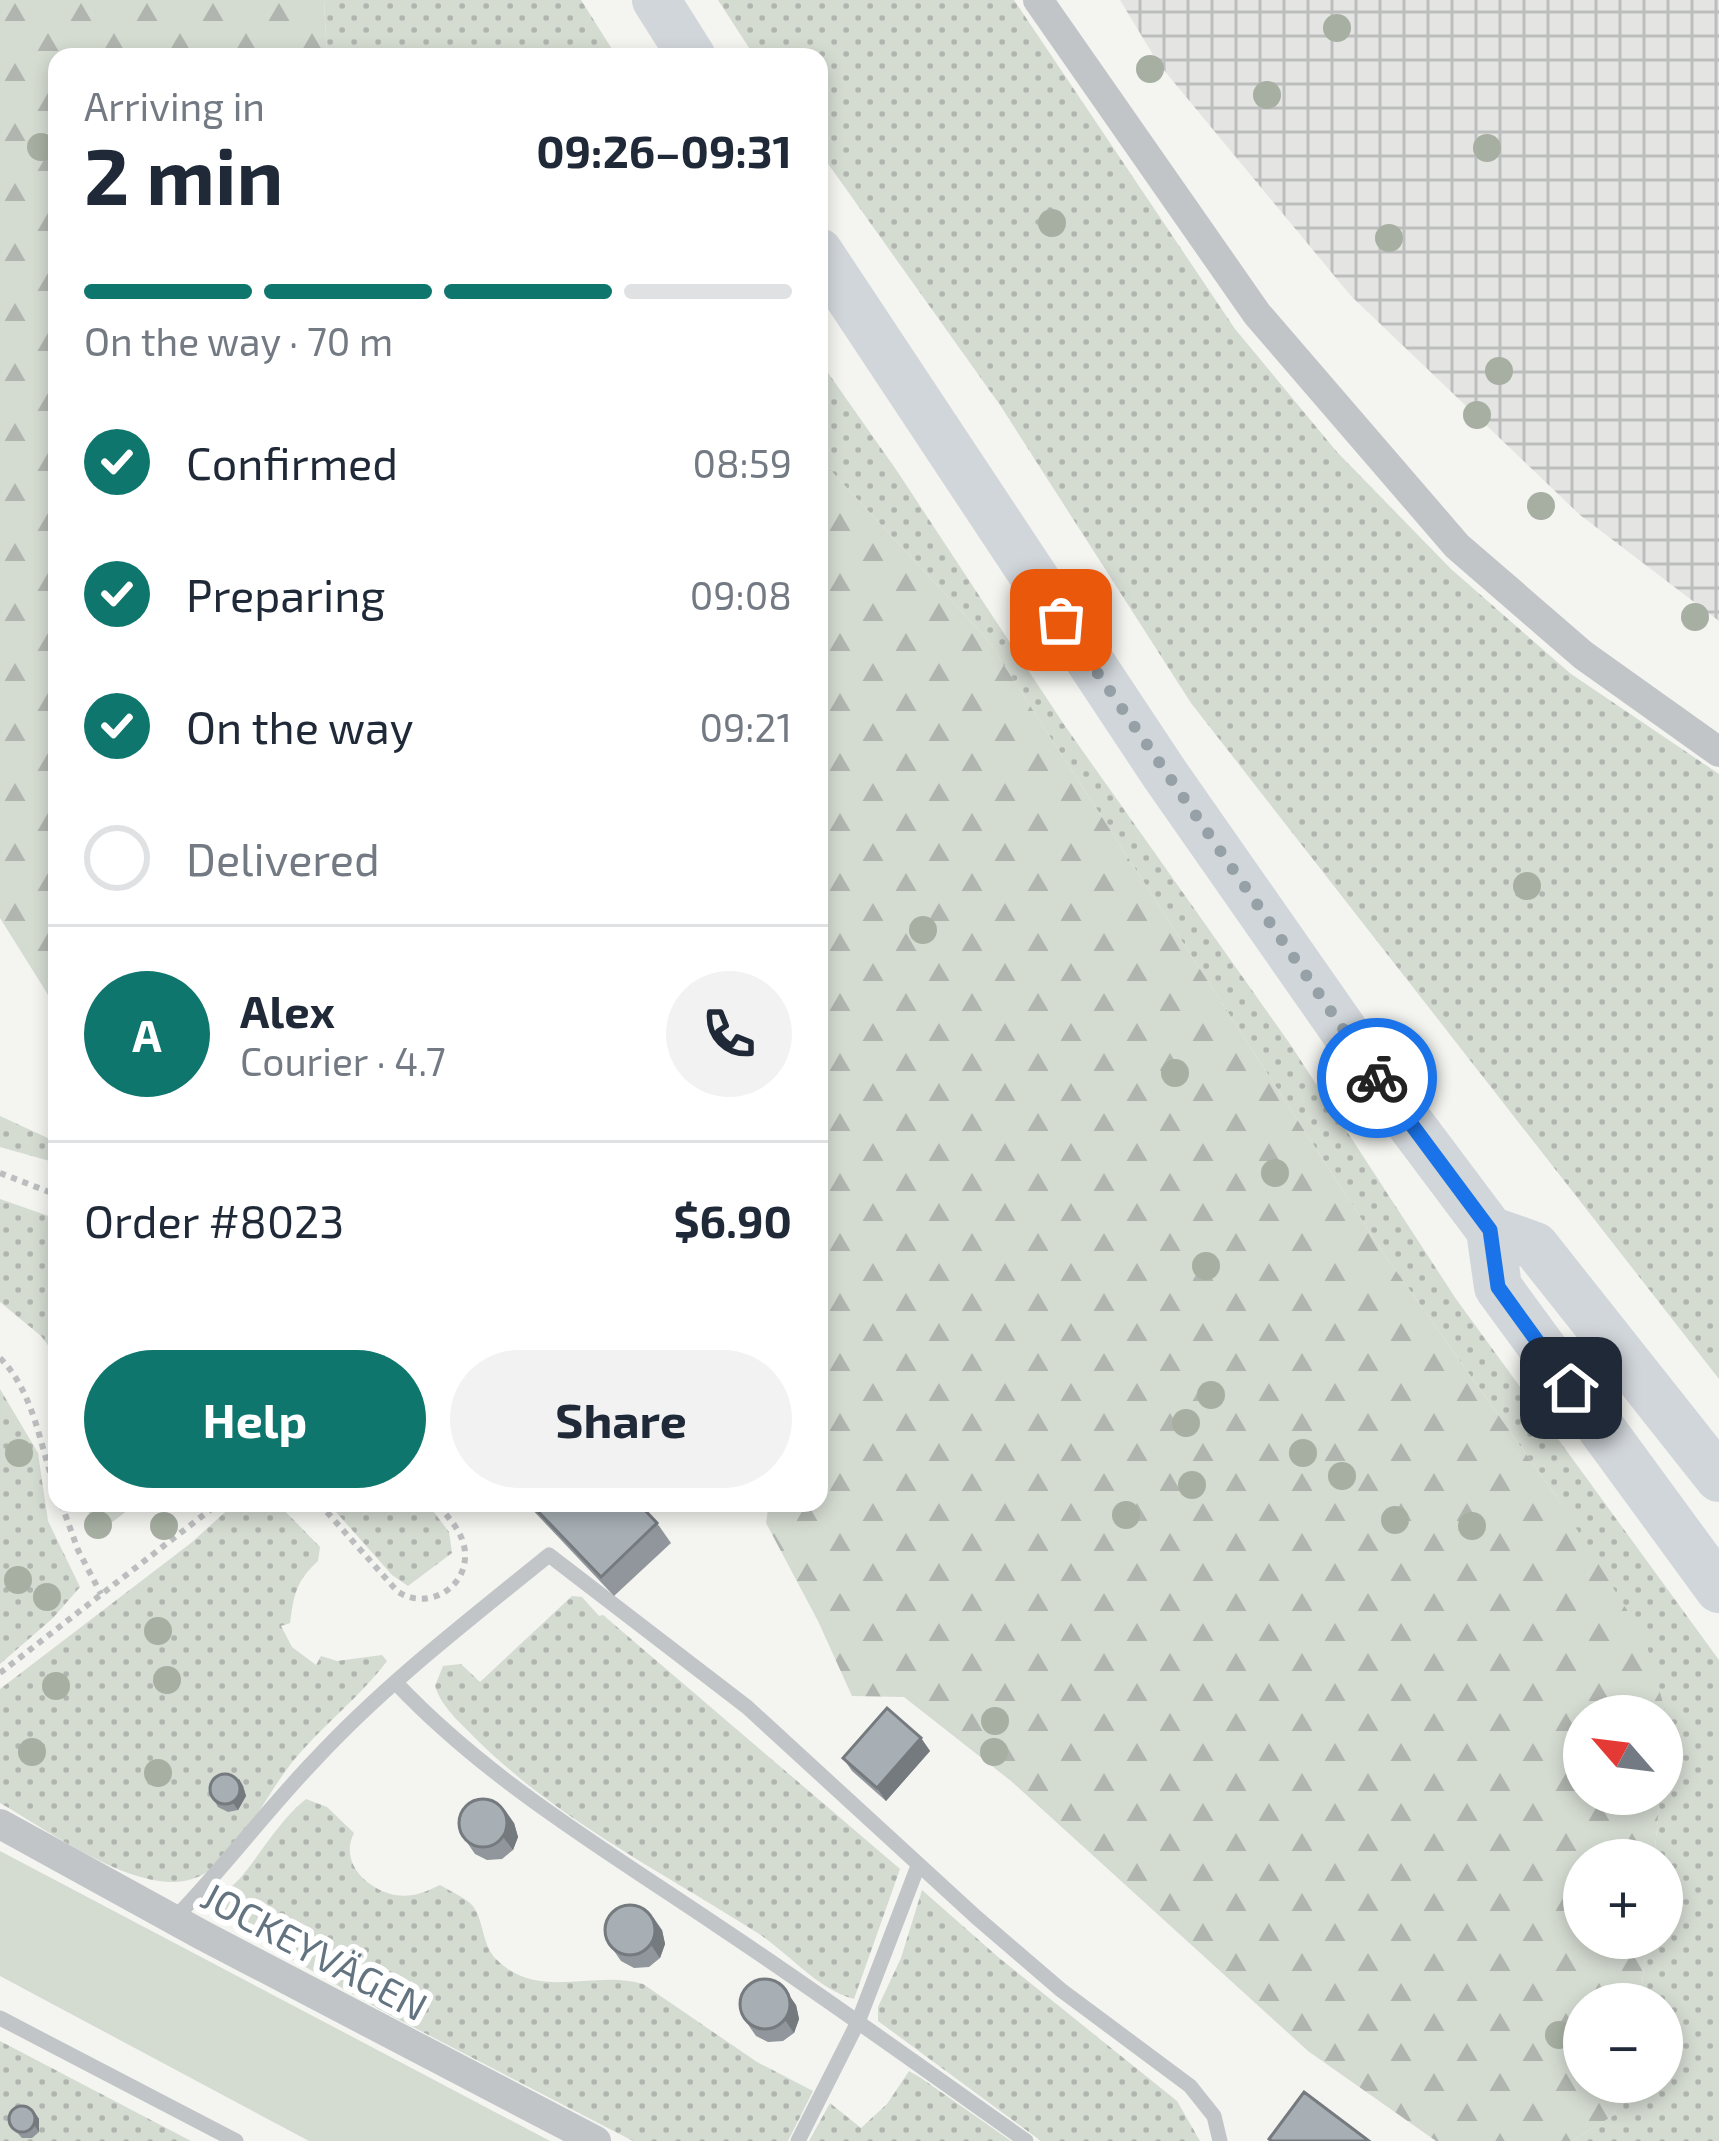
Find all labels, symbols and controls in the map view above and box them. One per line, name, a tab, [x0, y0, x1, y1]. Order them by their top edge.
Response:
text: Arriving in	[84, 82, 265, 129]
text: 09:26–09:31	[536, 123, 792, 177]
text: 2 min	[84, 127, 283, 221]
text: On the way · 70 m	[84, 317, 393, 364]
icon: check	[84, 429, 150, 495]
text: Confirmed	[186, 435, 398, 489]
text: 08:59	[692, 439, 792, 486]
icon: check	[84, 561, 150, 627]
text: Preparing	[186, 567, 385, 621]
pin	[1010, 569, 1112, 671]
text: 09:08	[690, 571, 792, 618]
icon: bag	[1028, 587, 1094, 653]
icon: check	[84, 693, 150, 759]
text: On the way	[186, 699, 413, 753]
text: 09:21	[700, 703, 792, 750]
text: Delivered	[186, 831, 380, 885]
button: phone	[666, 971, 792, 1097]
text: Alex	[240, 983, 335, 1037]
text: A	[132, 1007, 162, 1061]
courier	[1317, 1018, 1437, 1138]
text: Courier · 4.7	[240, 1037, 446, 1084]
icon: bike	[1344, 1045, 1410, 1111]
text: Order #8023	[84, 1193, 344, 1247]
text: $6.90	[673, 1193, 792, 1247]
pin	[1520, 1337, 1622, 1439]
button: Help	[84, 1350, 426, 1488]
button: Share	[450, 1350, 792, 1488]
icon: home	[1538, 1355, 1604, 1421]
north arrow	[1563, 1695, 1683, 1815]
map controls	[1563, 1695, 1683, 2103]
button: +	[1563, 1839, 1683, 1959]
street label: JOCKEYVÄGEN	[194, 1871, 436, 2029]
button: −	[1563, 1983, 1683, 2103]

